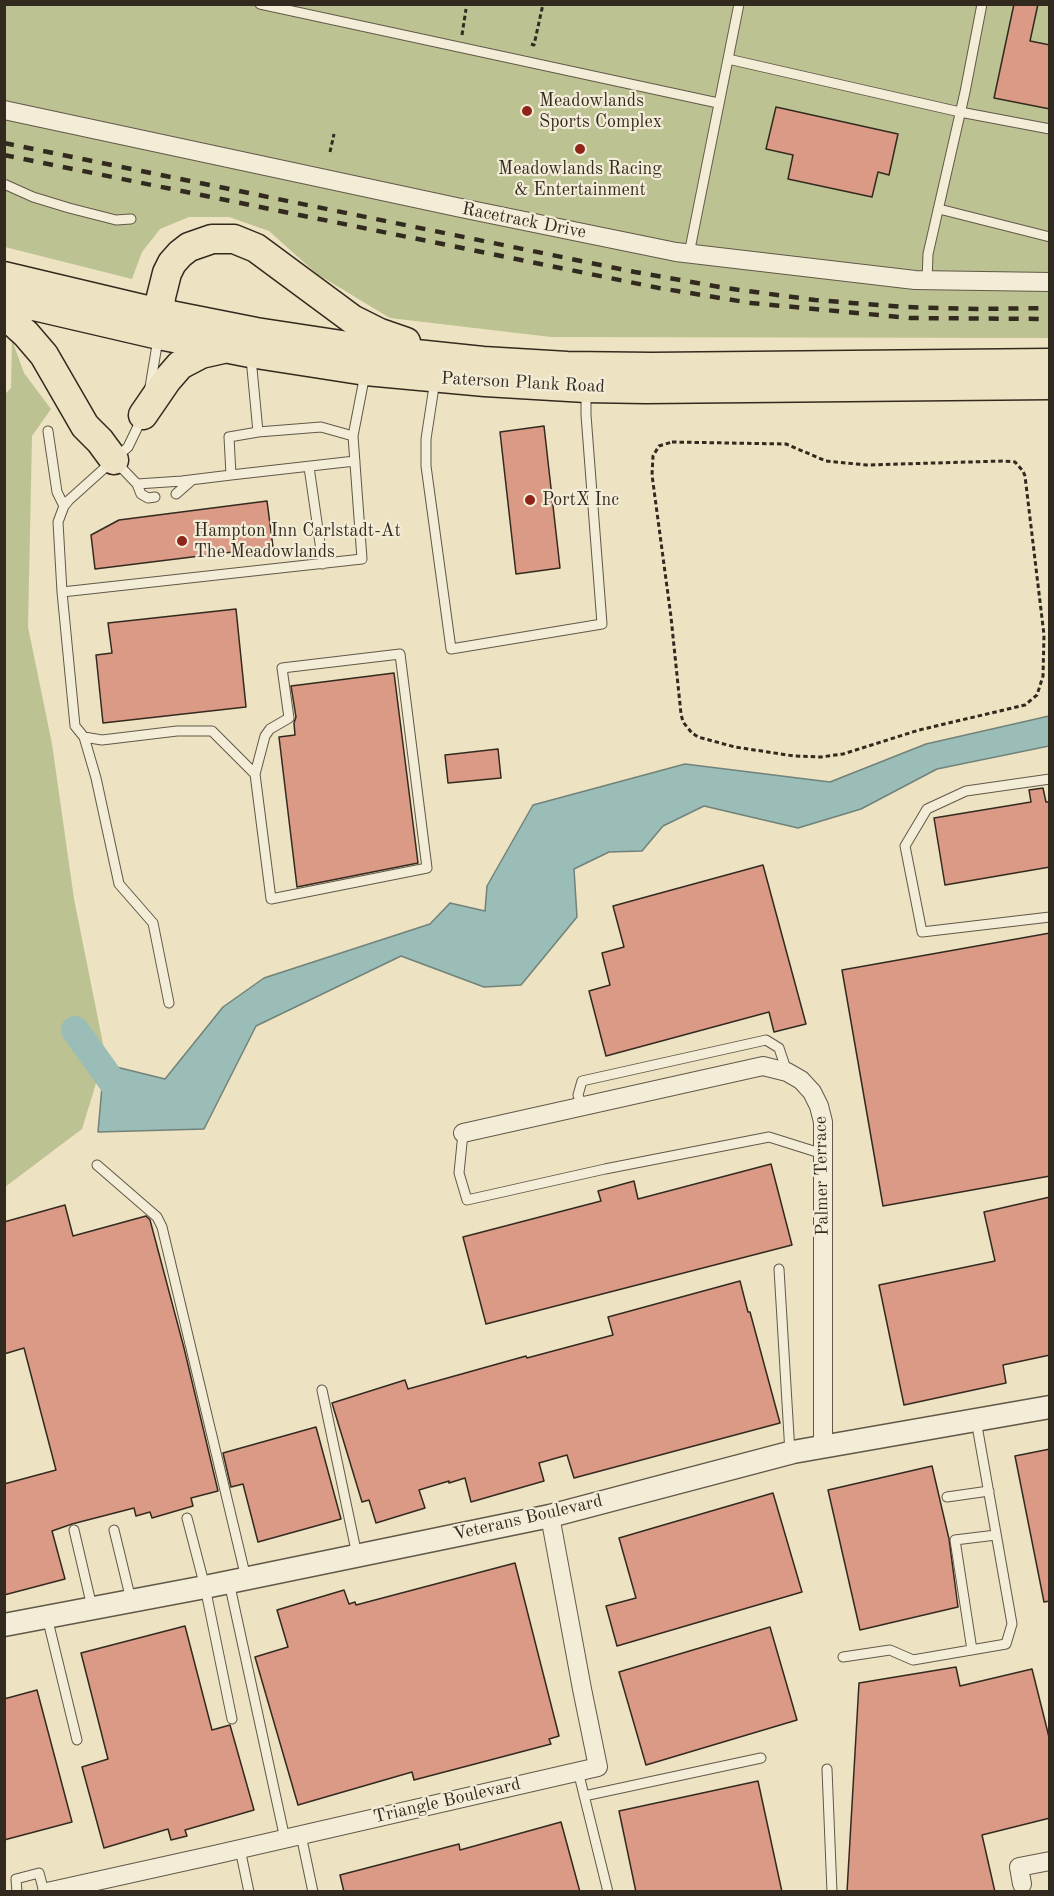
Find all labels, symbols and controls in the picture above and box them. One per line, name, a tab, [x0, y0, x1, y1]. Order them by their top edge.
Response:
place label: Meadowlands Sports Complex	[539, 90, 662, 132]
marker: Meadowlands Sports Complex	[520, 104, 534, 118]
marker: Meadowlands Racing & Entertainment	[573, 142, 587, 156]
place label: Meadowlands Racing & Entertainment	[498, 158, 662, 201]
street label: Racetrack Drive	[460, 198, 588, 244]
street label: Paterson Plank Road	[441, 368, 605, 398]
place label: PortX Inc	[542, 489, 619, 511]
marker: PortX Inc	[523, 493, 537, 507]
place label: Hampton Inn Carlstadt-At The Meadowlands	[194, 520, 401, 562]
marker: Hampton Inn Carlstadt-At The Meadowlands	[175, 534, 189, 548]
street label: Palmer Terrace	[810, 1116, 834, 1236]
street label: Veterans Boulevard	[451, 1490, 605, 1546]
street label: Triangle Boulevard	[371, 1774, 523, 1828]

